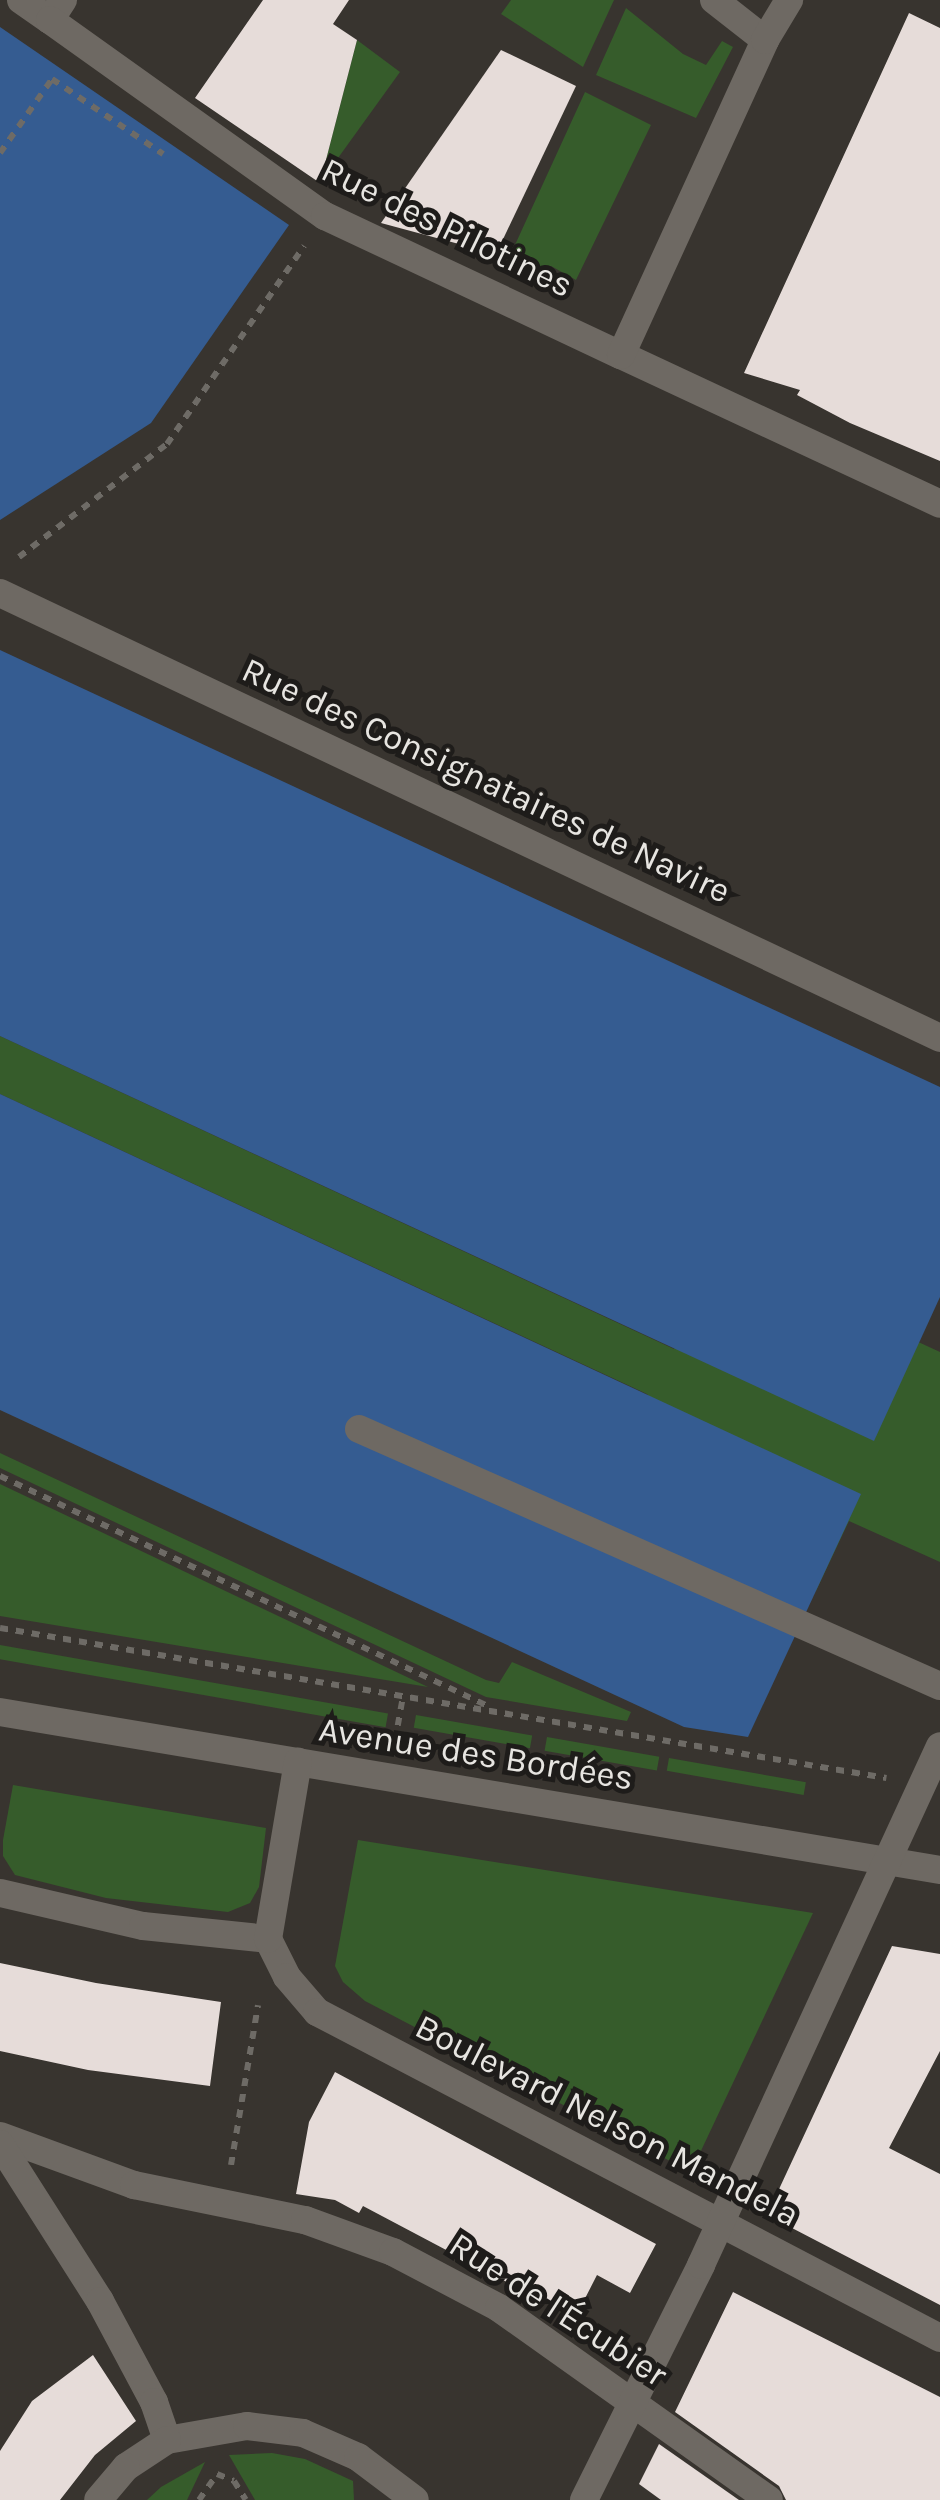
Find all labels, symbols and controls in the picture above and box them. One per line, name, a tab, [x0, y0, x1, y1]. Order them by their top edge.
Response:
street label: Rue des Pilotines	[315, 149, 579, 307]
street label: Rue des Consignataires de Navire	[235, 649, 737, 913]
street label: Avenue des Bordées	[316, 1708, 636, 1800]
street label: Boulevard Nelson Mandela	[408, 2006, 806, 2236]
street label: Rue de l'Écubier	[441, 2224, 675, 2396]

